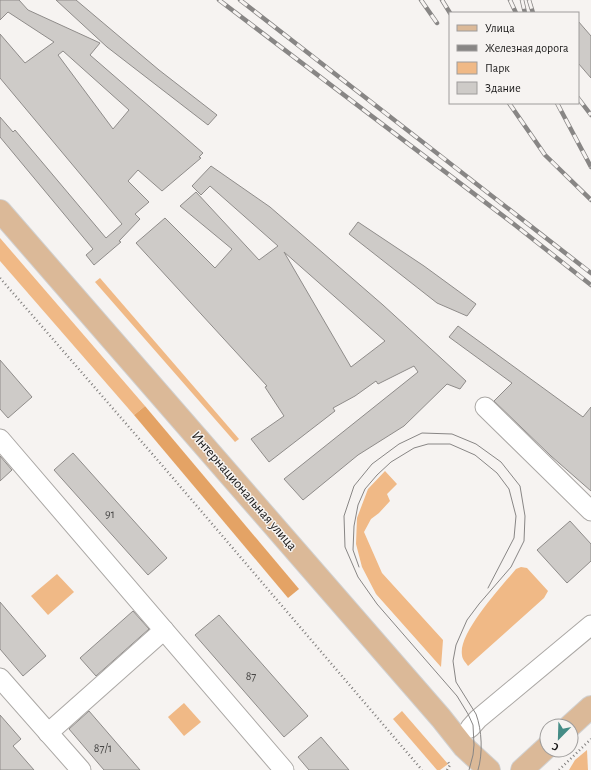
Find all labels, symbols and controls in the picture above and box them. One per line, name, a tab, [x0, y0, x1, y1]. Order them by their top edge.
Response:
legend	[449, 12, 579, 104]
text: Улица	[485, 22, 515, 34]
text: Железная дорога	[485, 42, 569, 54]
text: Парк	[485, 62, 510, 74]
text: Здание	[485, 82, 521, 94]
street label: Интернациональная улица	[189, 429, 300, 554]
house number: 91	[105, 508, 115, 520]
house number: 87	[246, 670, 256, 682]
north arrow	[539, 718, 579, 758]
text: С	[550, 740, 560, 753]
house number: 87/1	[94, 742, 112, 754]

